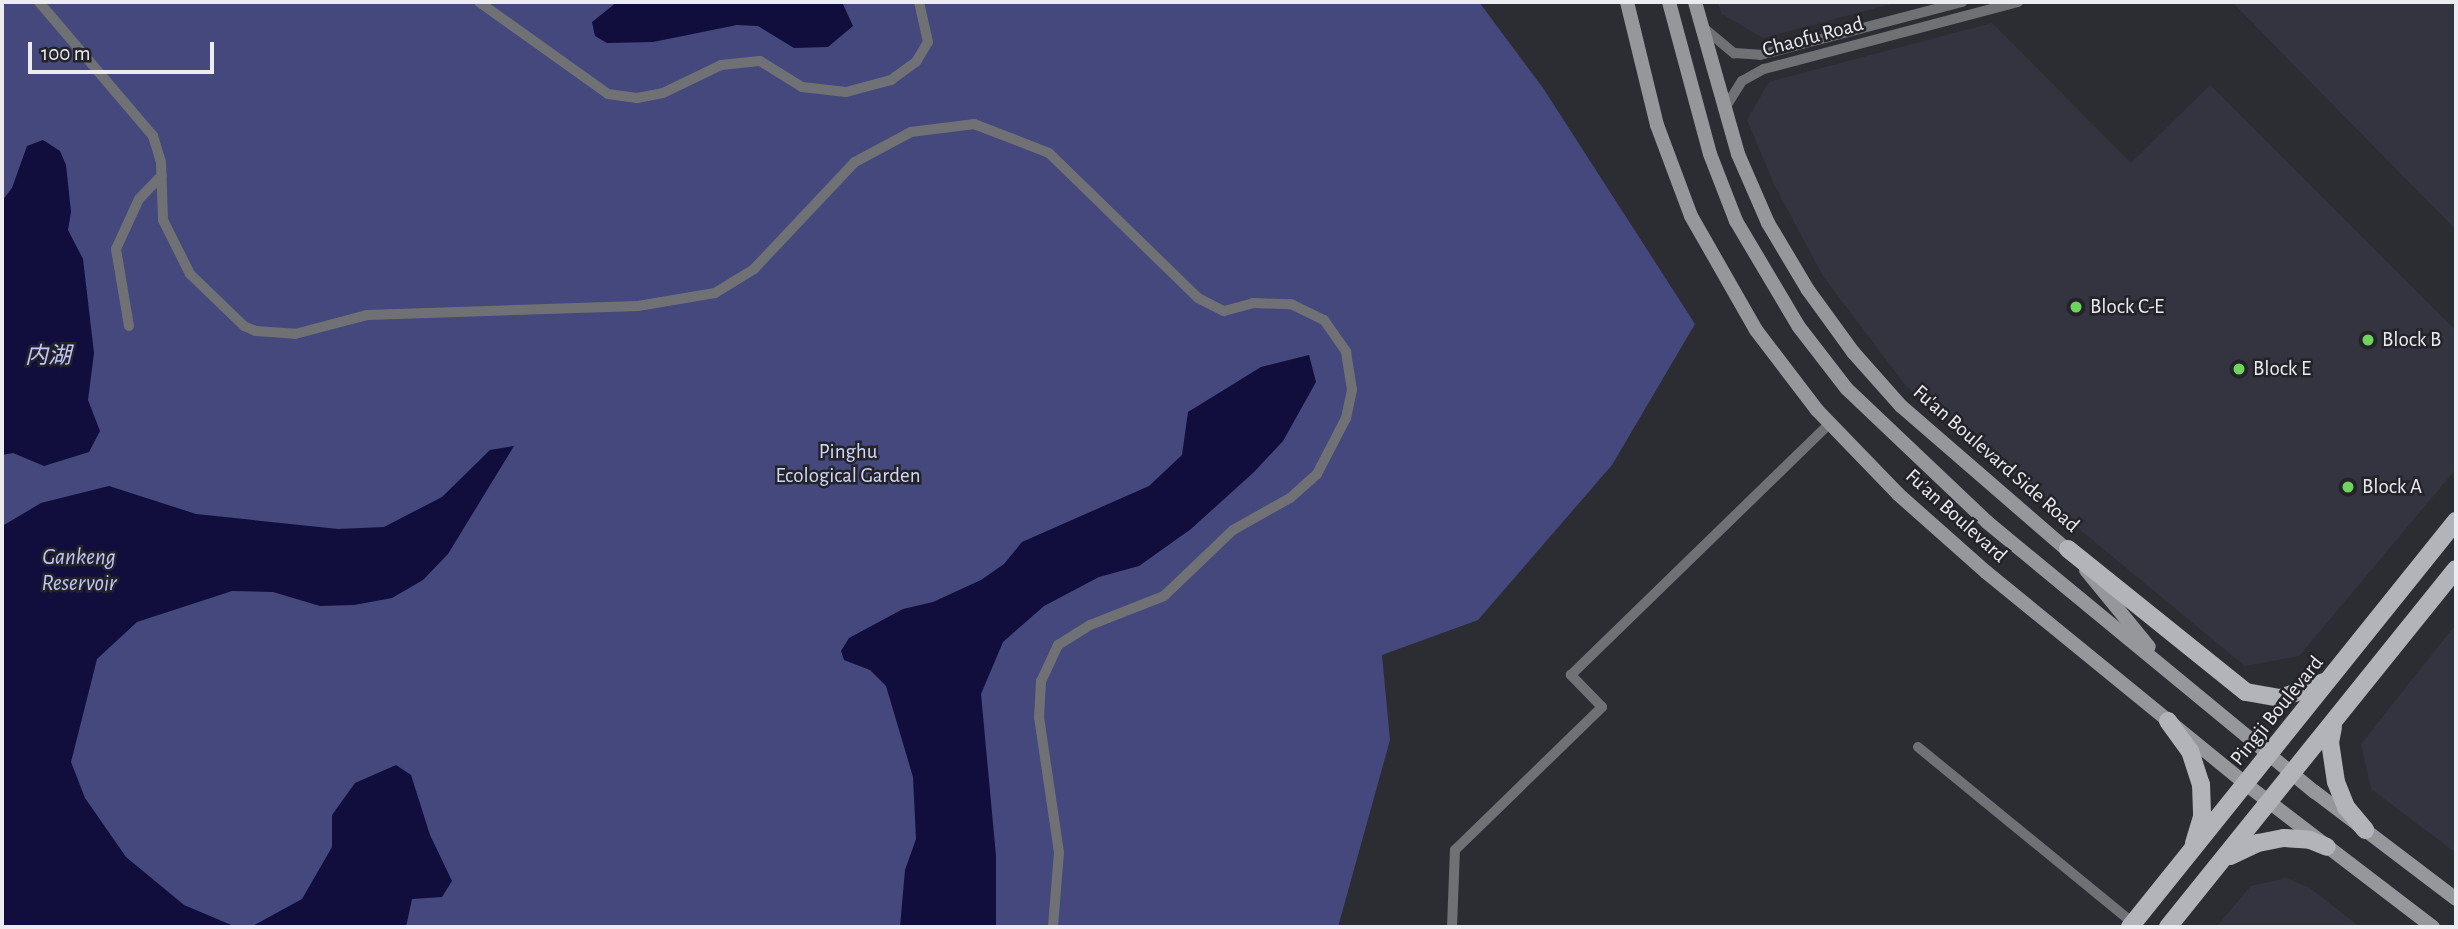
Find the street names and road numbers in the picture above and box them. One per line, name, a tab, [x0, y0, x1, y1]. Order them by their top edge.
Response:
street label: Chaofu Road	[1760, 11, 1866, 63]
street label: Fu'an Boulevard Side Road	[1908, 380, 2084, 538]
street label: Fu'an Boulevard	[1900, 464, 2012, 568]
street label: Pingji Boulevard	[2225, 651, 2329, 771]

